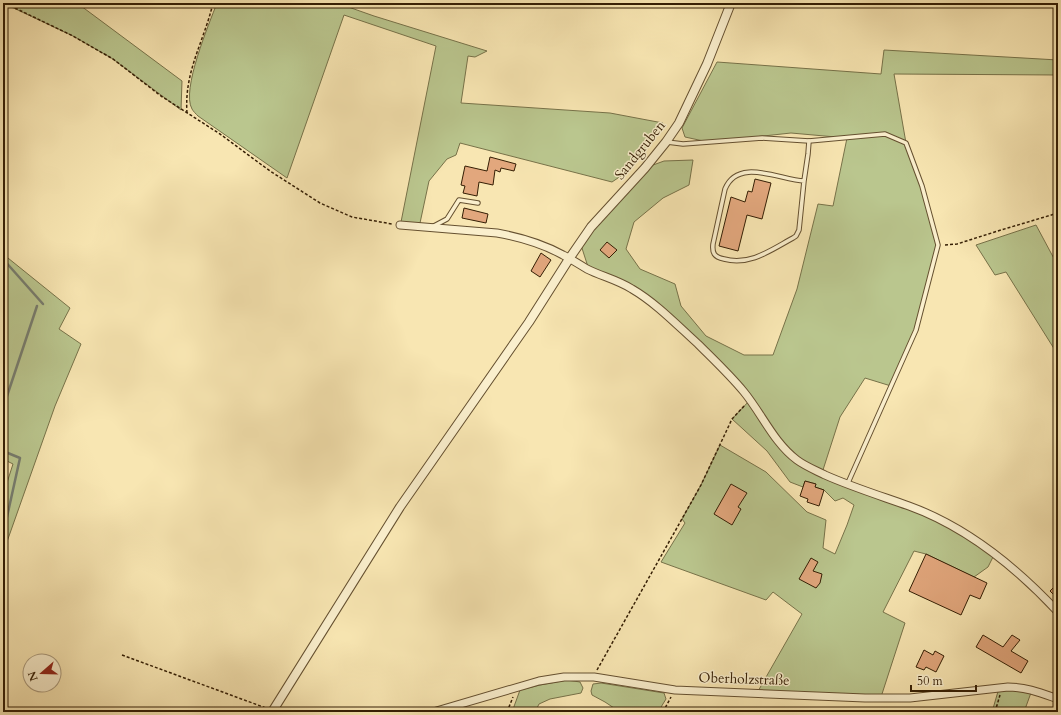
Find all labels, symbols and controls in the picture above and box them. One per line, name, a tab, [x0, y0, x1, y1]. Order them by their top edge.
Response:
street label: Sandgruben	[610, 116, 670, 184]
north arrow	[22, 653, 62, 693]
scale bar	[911, 667, 976, 693]
street label: Oberholzstraße	[698, 668, 790, 690]
text: N	[24, 669, 42, 683]
text: 50 m	[917, 673, 944, 689]

